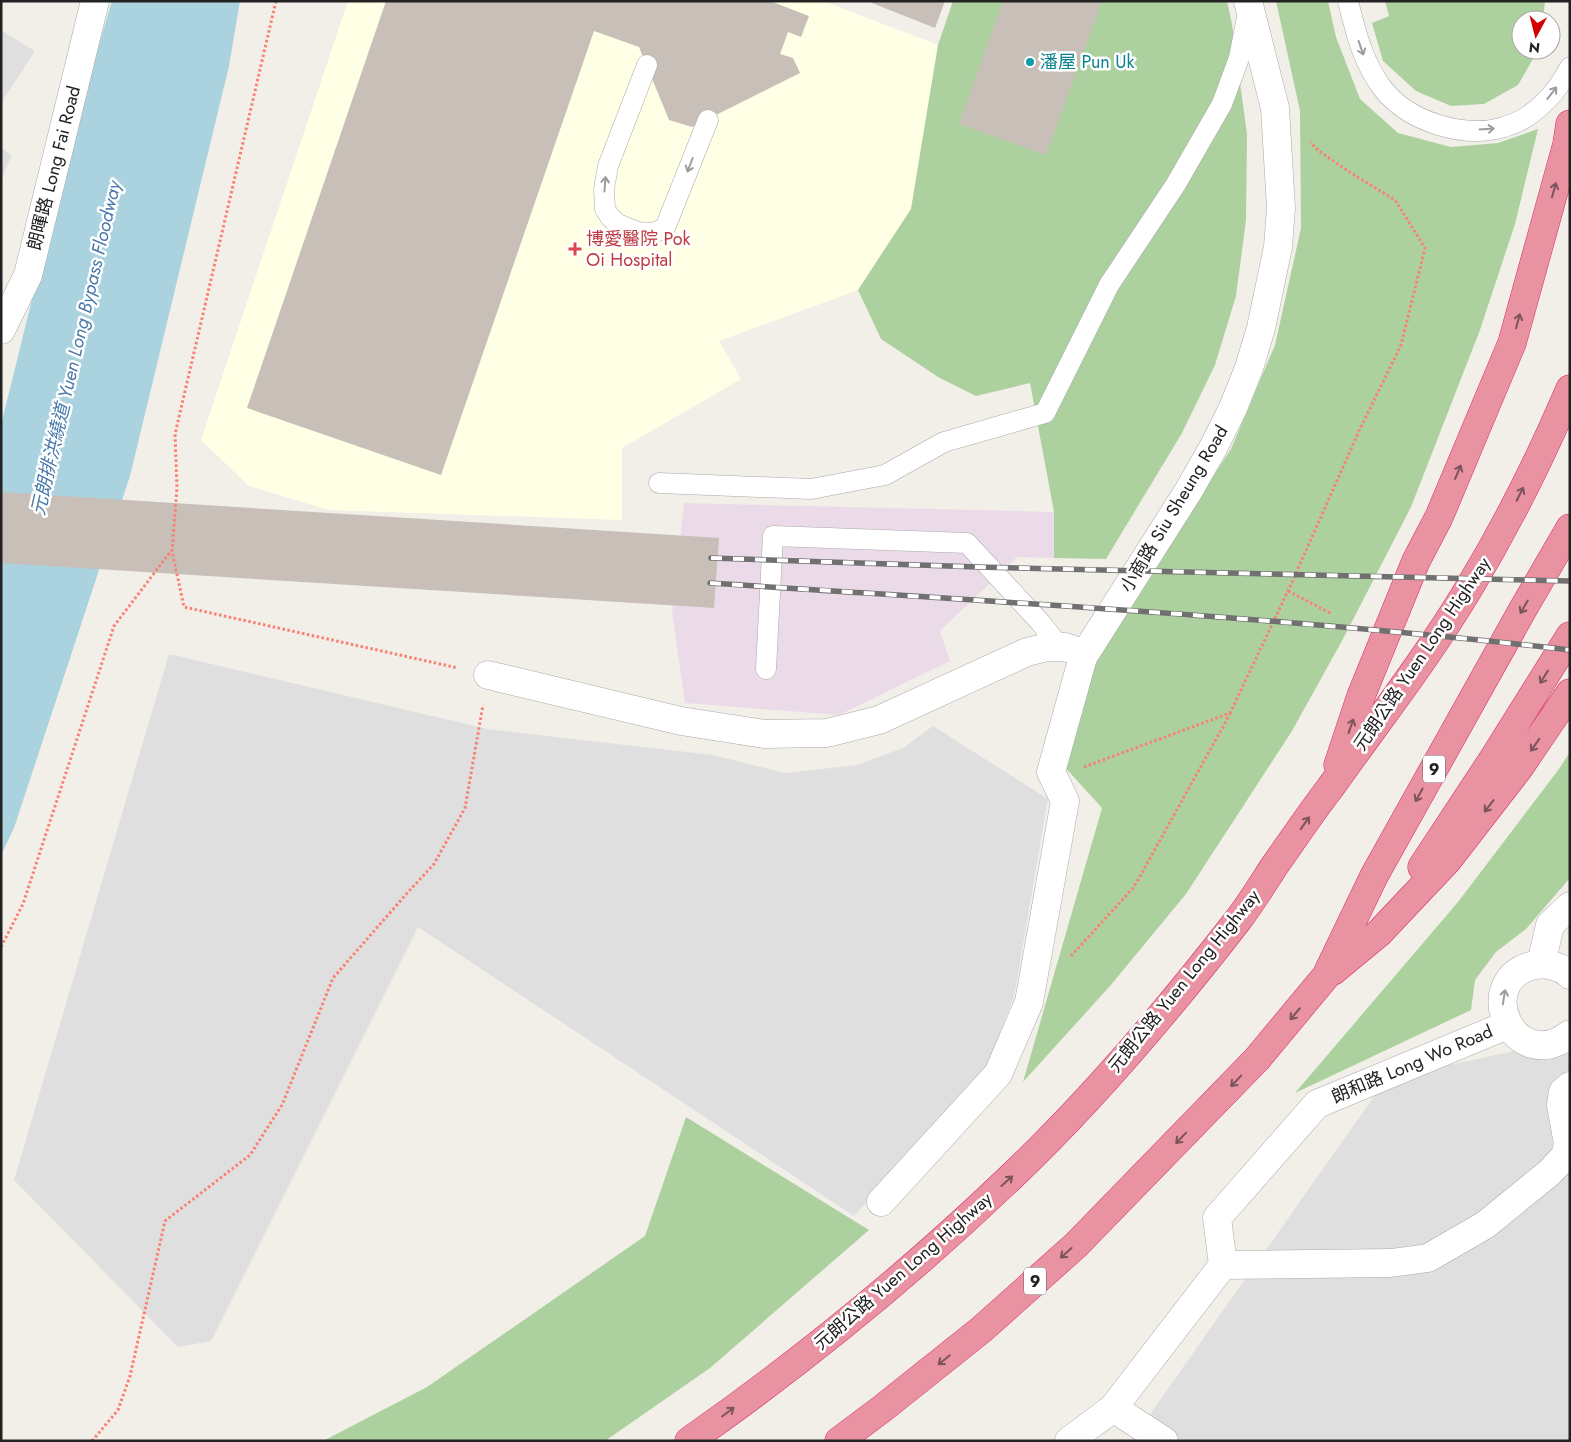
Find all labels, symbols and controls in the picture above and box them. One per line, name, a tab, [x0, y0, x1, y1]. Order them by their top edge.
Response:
north arrow	[1511, 10, 1561, 60]
text: N	[1528, 37, 1541, 59]
one-way arrow	[1357, 40, 1366, 56]
place label: 潘屋 Pun Uk	[1040, 49, 1134, 75]
marker: 潘屋 Pun Uk	[1024, 56, 1036, 68]
street label: 朗暉路 Long Fai Road	[21, 83, 87, 253]
one-way arrow	[1547, 87, 1558, 100]
one-way arrow	[1478, 125, 1494, 134]
one-way arrow	[685, 157, 694, 172]
water label: 元朗排洪繞道 Yuen Long Bypass Floodway	[24, 176, 128, 518]
one-way arrow	[600, 177, 609, 193]
one-way arrow	[1550, 182, 1560, 198]
place label: 博愛醫院 Pok Oi Hospital	[586, 226, 691, 273]
marker: 博愛醫院 Pok Oi Hospital	[568, 242, 582, 256]
one-way arrow	[1514, 313, 1523, 329]
street label: 小商路 Siu Sheung Road	[1114, 421, 1234, 597]
one-way arrow	[1454, 465, 1464, 480]
one-way arrow	[1515, 487, 1525, 502]
street label: 元朗公路 Yuen Long Highway	[1347, 552, 1497, 756]
one-way arrow	[1518, 600, 1528, 614]
one-way arrow	[1539, 670, 1549, 684]
one-way arrow	[1347, 718, 1356, 734]
one-way arrow	[1530, 738, 1540, 752]
road number: 9	[1423, 756, 1445, 782]
one-way arrow	[1414, 787, 1423, 802]
one-way arrow	[1484, 799, 1495, 812]
one-way arrow	[1300, 816, 1310, 830]
street label: 元朗公路 Yuen Long Highway	[1102, 884, 1266, 1078]
one-way arrow	[1499, 990, 1509, 1006]
one-way arrow	[1290, 1007, 1301, 1020]
street label: 朗和路 Long Wo Road	[1327, 1018, 1497, 1110]
one-way arrow	[1230, 1075, 1242, 1087]
one-way arrow	[1175, 1131, 1187, 1144]
one-way arrow	[1000, 1175, 1013, 1187]
street label: 元朗公路 Yuen Long Highway	[808, 1186, 998, 1356]
one-way arrow	[1060, 1247, 1073, 1259]
road number: 9	[1024, 1268, 1046, 1294]
one-way arrow	[938, 1354, 951, 1365]
one-way arrow	[721, 1407, 734, 1418]

